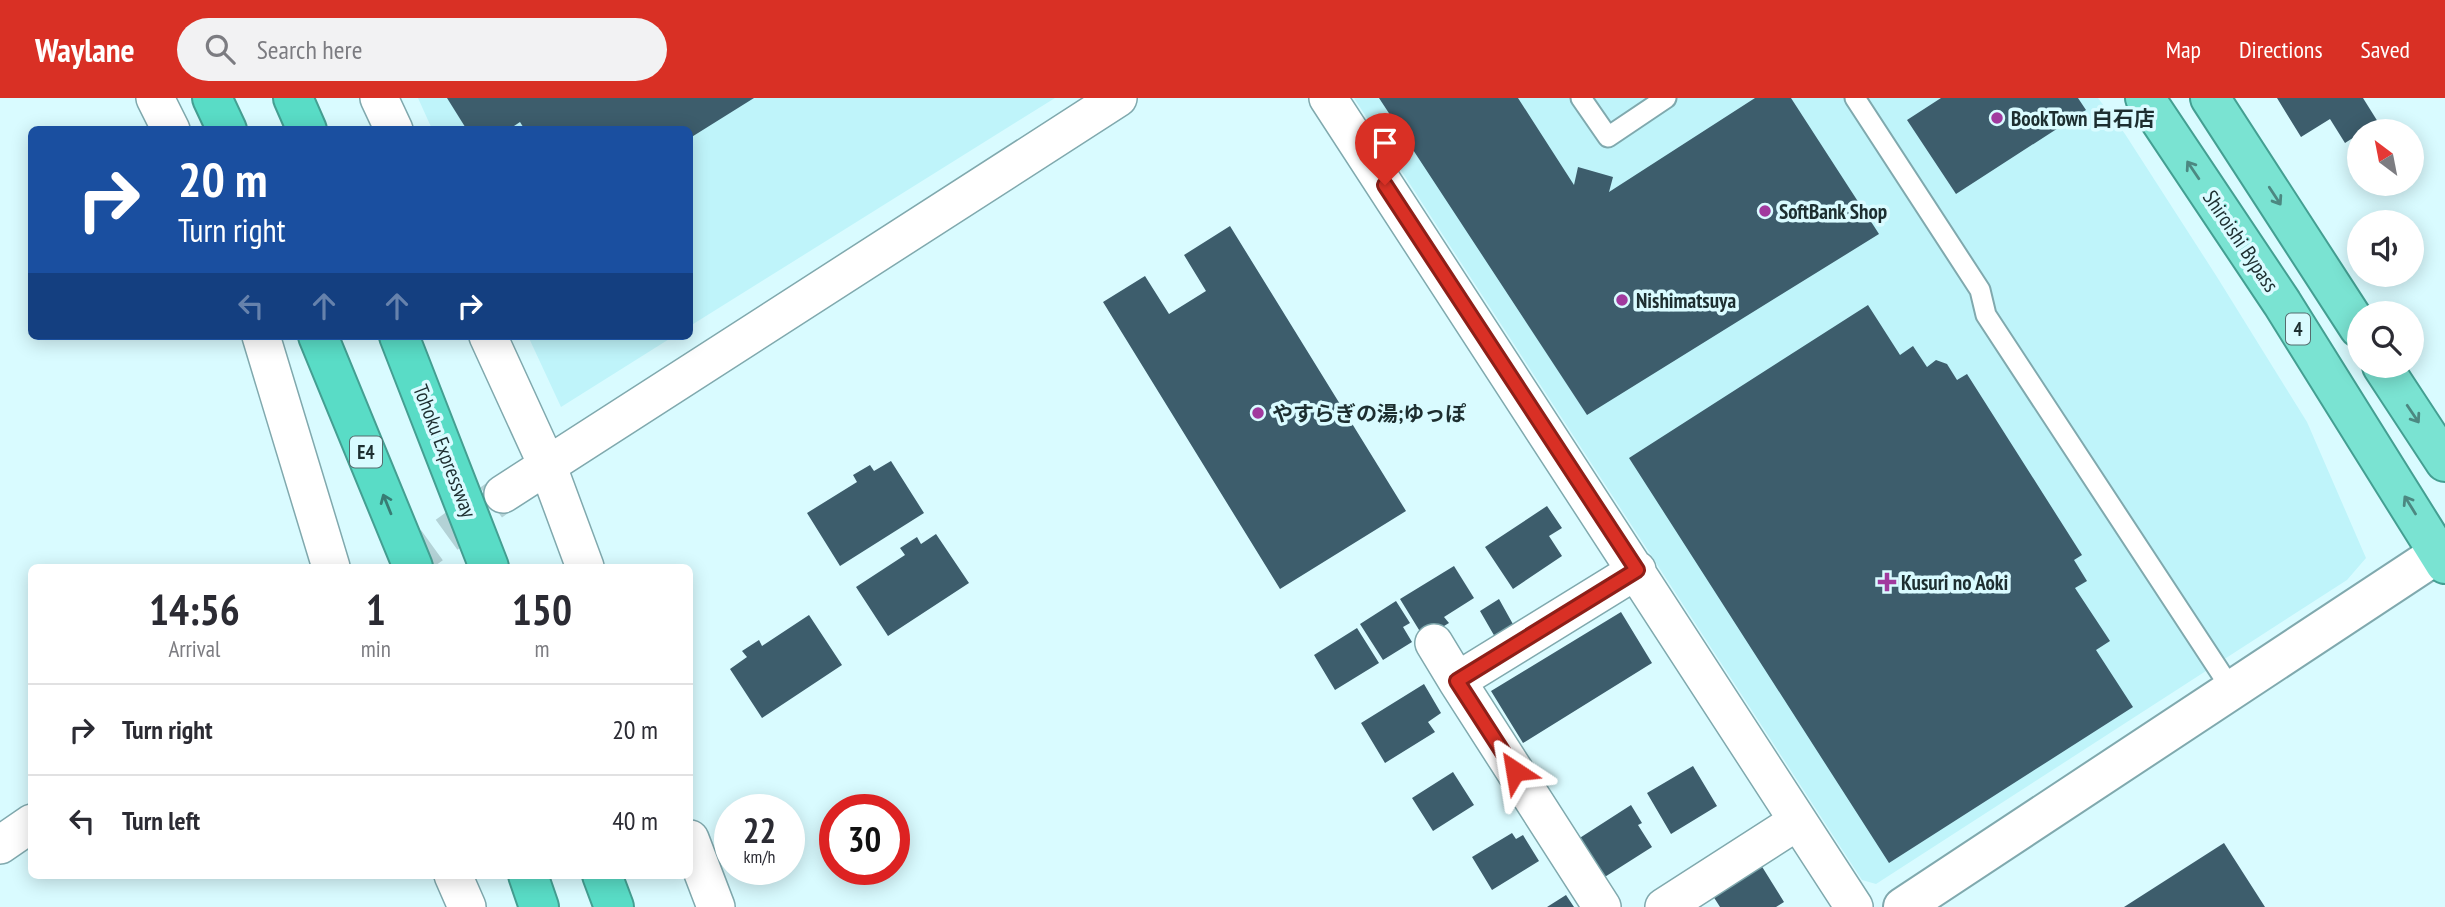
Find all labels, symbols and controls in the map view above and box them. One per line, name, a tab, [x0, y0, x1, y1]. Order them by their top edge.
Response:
search box	[177, 18, 667, 81]
text: Waylane	[35, 28, 135, 71]
icon: search	[201, 30, 239, 68]
text: Search here	[257, 33, 362, 66]
text: Map	[2166, 34, 2201, 65]
text: Directions	[2239, 34, 2323, 65]
text: Saved	[2361, 34, 2410, 65]
place label: BookTown 白石店	[2011, 105, 2155, 132]
marker: BookTown 白石店	[1989, 110, 2005, 126]
pin	[1355, 113, 1415, 185]
north arrow	[2347, 119, 2424, 196]
map controls	[2347, 119, 2424, 378]
icon: arrive	[1366, 124, 1404, 162]
text: 20 m	[178, 147, 267, 211]
icon: right	[63, 154, 154, 245]
one-way arrow	[2186, 161, 2200, 180]
street label: Shiroishi Bypass	[2197, 185, 2285, 297]
one-way arrow	[2268, 186, 2282, 205]
place label: SoftBank Shop	[1779, 198, 1887, 225]
marker: SoftBank Shop	[1757, 203, 1773, 219]
text: Turn right	[178, 209, 286, 251]
button: sound	[2347, 210, 2424, 287]
icon: left	[232, 287, 270, 325]
icon: ahead	[305, 287, 343, 325]
icon: ahead	[378, 287, 416, 325]
icon: right	[451, 287, 489, 325]
place label: Nishimatsuya	[1636, 287, 1736, 314]
marker: Nishimatsuya	[1614, 292, 1630, 308]
button: search	[2347, 301, 2424, 378]
road number: 4	[2286, 314, 2310, 344]
street label: Tohoku Expressway	[407, 381, 483, 521]
place label: やすらぎの湯;ゆっぽ	[1272, 400, 1466, 427]
one-way arrow	[2406, 404, 2421, 423]
marker: やすらぎの湯;ゆっぽ	[1250, 405, 1266, 421]
road number: E4	[350, 436, 382, 468]
one-way arrow	[380, 493, 393, 515]
one-way arrow	[2402, 496, 2416, 516]
place label: Kusuri no Aoki	[1901, 569, 2008, 596]
marker: Kusuri no Aoki	[1879, 574, 1895, 590]
text: 14:56	[149, 582, 240, 637]
text: 1	[366, 582, 386, 637]
text: 150	[512, 582, 572, 637]
text: Arrival	[168, 634, 220, 663]
text: min	[361, 634, 391, 663]
text: m	[534, 634, 549, 663]
icon: right	[63, 711, 101, 749]
text: Turn right	[122, 713, 213, 746]
text: 20 m	[612, 713, 658, 746]
position arrow	[1478, 734, 1552, 808]
speed limit sign: 30	[819, 794, 910, 885]
icon: left	[63, 802, 101, 840]
text: Turn left	[122, 804, 200, 837]
text: 40 m	[612, 804, 658, 837]
text: 22	[743, 807, 776, 853]
text: km/h	[744, 845, 775, 868]

